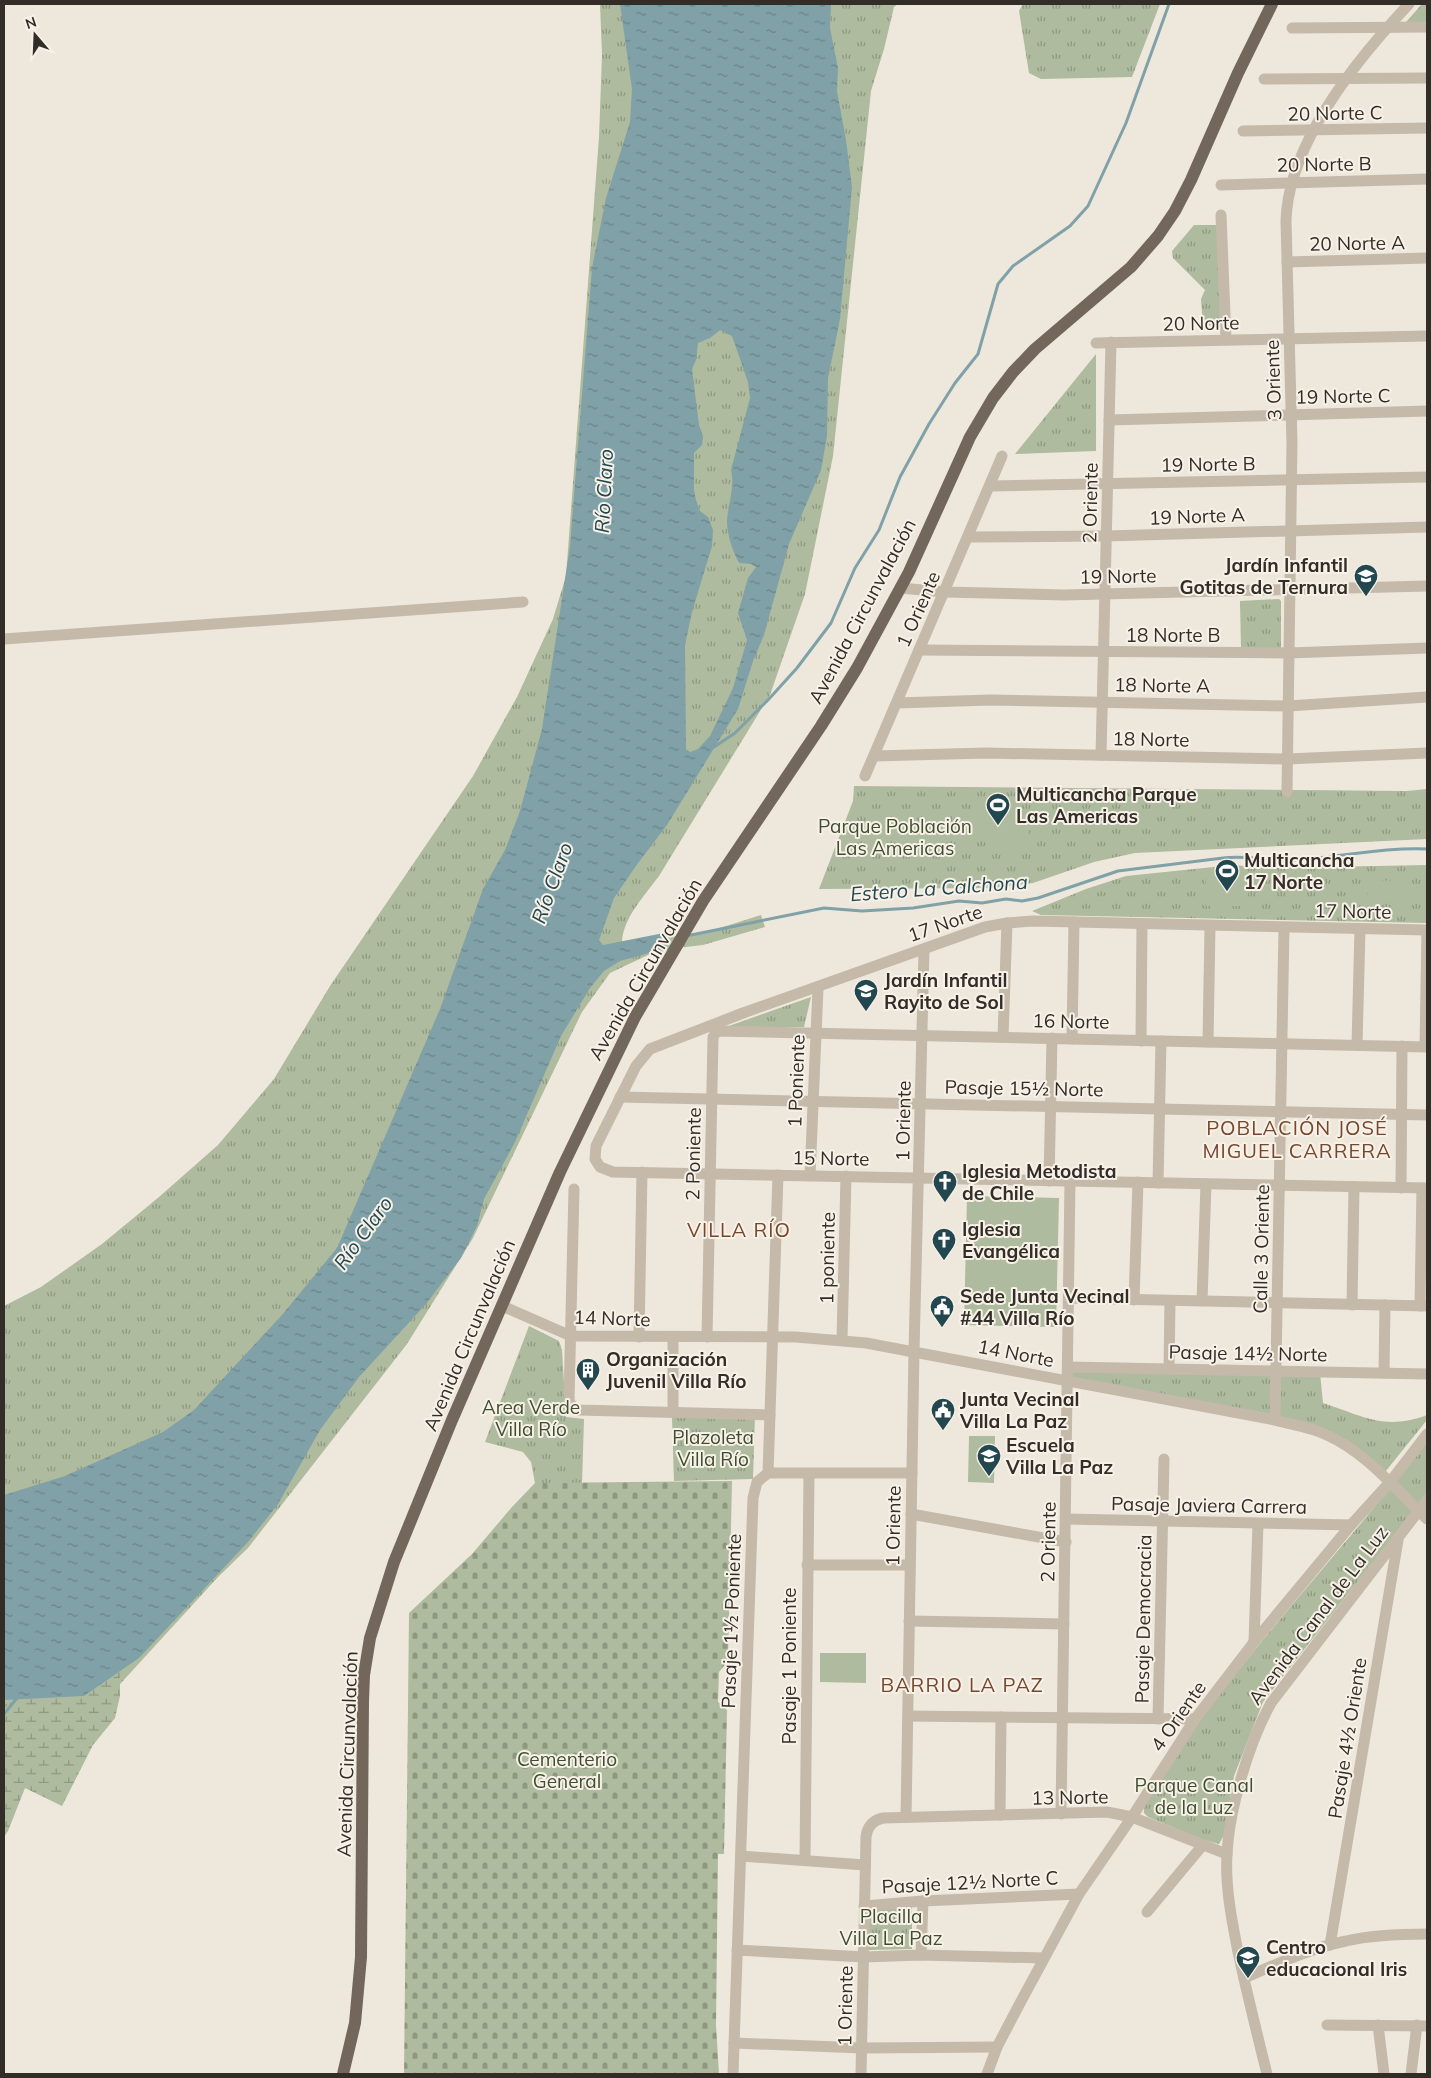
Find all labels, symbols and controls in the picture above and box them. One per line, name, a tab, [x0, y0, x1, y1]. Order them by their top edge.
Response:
north arrow	[10, 10, 60, 60]
text: N	[23, 12, 39, 33]
street label: 20 Norte C	[1287, 100, 1383, 126]
street label: 20 Norte B	[1276, 151, 1372, 177]
street label: 20 Norte A	[1309, 230, 1405, 256]
street label: 20 Norte	[1162, 310, 1240, 336]
street label: 3 Oriente	[1260, 339, 1286, 421]
street label: 19 Norte C	[1295, 383, 1391, 409]
water label: Río Claro	[589, 448, 618, 534]
street label: 19 Norte B	[1160, 451, 1256, 477]
street label: 2 Oriente	[1077, 462, 1103, 544]
street label: 19 Norte A	[1149, 502, 1245, 530]
street label: Avenida Circunvalación	[803, 514, 921, 708]
place label: Jardín Infantil Gotitas de Ternura	[1179, 553, 1348, 599]
street label: 19 Norte	[1079, 563, 1157, 589]
school or university icon: Jardín Infantil Gotitas de Ternura	[1353, 563, 1379, 597]
street label: 1 Oriente	[891, 567, 945, 651]
street label: 18 Norte B	[1126, 623, 1220, 647]
street label: 18 Norte A	[1114, 672, 1210, 698]
street label: 18 Norte	[1112, 726, 1190, 752]
place label: Multicancha Parque Las Americas	[1016, 782, 1197, 828]
sports icon: Multicancha Parque Las Americas	[985, 792, 1011, 826]
park label: Parque Población Las Americas	[818, 814, 972, 860]
water label: Río Claro	[525, 839, 578, 927]
place label: Multicancha 17 Norte	[1244, 848, 1355, 894]
sports icon: Multicancha 17 Norte	[1214, 858, 1240, 892]
water label: Estero La Calchona	[849, 869, 1029, 906]
street label: Avenida Circunvalación	[583, 874, 707, 1064]
street label: 17 Norte	[1314, 898, 1392, 924]
street label: 17 Norte	[905, 899, 985, 947]
place label: Jardín Infantil Rayito de Sol	[884, 968, 1007, 1014]
school or university icon: Jardín Infantil Rayito de Sol	[853, 978, 879, 1012]
street label: 16 Norte	[1032, 1008, 1110, 1034]
street label: 1 Poniente	[782, 1034, 810, 1128]
street label: Pasaje 15½ Norte	[944, 1075, 1104, 1101]
street label: 1 Oriente	[890, 1080, 916, 1162]
street label: 2 Poniente	[680, 1107, 706, 1201]
district label: POBLACIÓN JOSÉ MIGUEL CARRERA	[1202, 1115, 1392, 1163]
street label: 15 Norte	[792, 1145, 870, 1171]
place label: Iglesia Metodista de Chile	[962, 1159, 1116, 1205]
church icon: Iglesia Metodista de Chile	[932, 1169, 958, 1203]
street label: Calle 3 Oriente	[1248, 1184, 1274, 1314]
water label: Río Claro	[328, 1191, 397, 1274]
street label: 1 poniente	[814, 1211, 840, 1305]
district label: VILLA RÍO	[687, 1217, 791, 1242]
place label: Iglesia Evangélica	[962, 1217, 1060, 1263]
church icon: Iglesia Evangélica	[931, 1227, 957, 1261]
street label: Avenida Circunvalación	[418, 1235, 520, 1435]
place label: Sede Junta Vecinal #44 Villa Río	[960, 1284, 1130, 1330]
public building icon: Sede Junta Vecinal #44 Villa Río	[929, 1294, 955, 1328]
street label: 14 Norte	[573, 1305, 651, 1331]
street label: 14 Norte	[976, 1334, 1056, 1372]
street label: Pasaje 14½ Norte	[1168, 1340, 1328, 1366]
place label: Organización Juvenil Villa Río	[606, 1347, 746, 1393]
building icon: Organización Juvenil Villa Río	[575, 1357, 601, 1391]
place label: Junta Vecinal Villa La Paz	[959, 1387, 1080, 1433]
park label: Area Verde Villa Río	[482, 1395, 580, 1441]
public building icon: Junta Vecinal Villa La Paz	[930, 1397, 956, 1431]
park label: Plazoleta Villa Río	[672, 1425, 754, 1471]
place label: Escuela Villa La Paz	[1005, 1433, 1113, 1479]
school or university icon: Escuela Villa La Paz	[976, 1443, 1002, 1477]
street label: 1 Oriente	[880, 1485, 906, 1567]
street label: Pasaje Javiera Carrera	[1111, 1491, 1307, 1519]
street label: 2 Oriente	[1035, 1501, 1061, 1583]
street label: Avenida Canal de La Luz	[1243, 1521, 1393, 1709]
street label: Pasaje 1½ Poniente	[716, 1533, 746, 1709]
street label: Pasaje Democracia	[1130, 1534, 1156, 1704]
street label: Pasaje 1 Poniente	[777, 1587, 801, 1745]
street label: Avenida Circunvalación	[331, 1651, 363, 1857]
street label: Pasaje 4½ Oriente	[1322, 1656, 1372, 1820]
district label: BARRIO LA PAZ	[880, 1672, 1044, 1697]
street label: 4 Oriente	[1145, 1676, 1211, 1756]
park label: Cementerio General	[517, 1747, 617, 1793]
park label: Parque Canal de la Luz	[1135, 1773, 1253, 1819]
street label: 13 Norte	[1031, 1784, 1109, 1810]
street label: Pasaje 12½ Norte C	[881, 1865, 1059, 1899]
park label: Placilla Villa La Paz	[839, 1904, 943, 1950]
place label: Centro educacional Iris	[1266, 1935, 1407, 1981]
school or university icon: Centro educacional Iris	[1235, 1945, 1261, 1979]
street label: 1 Oriente	[832, 1965, 858, 2047]

